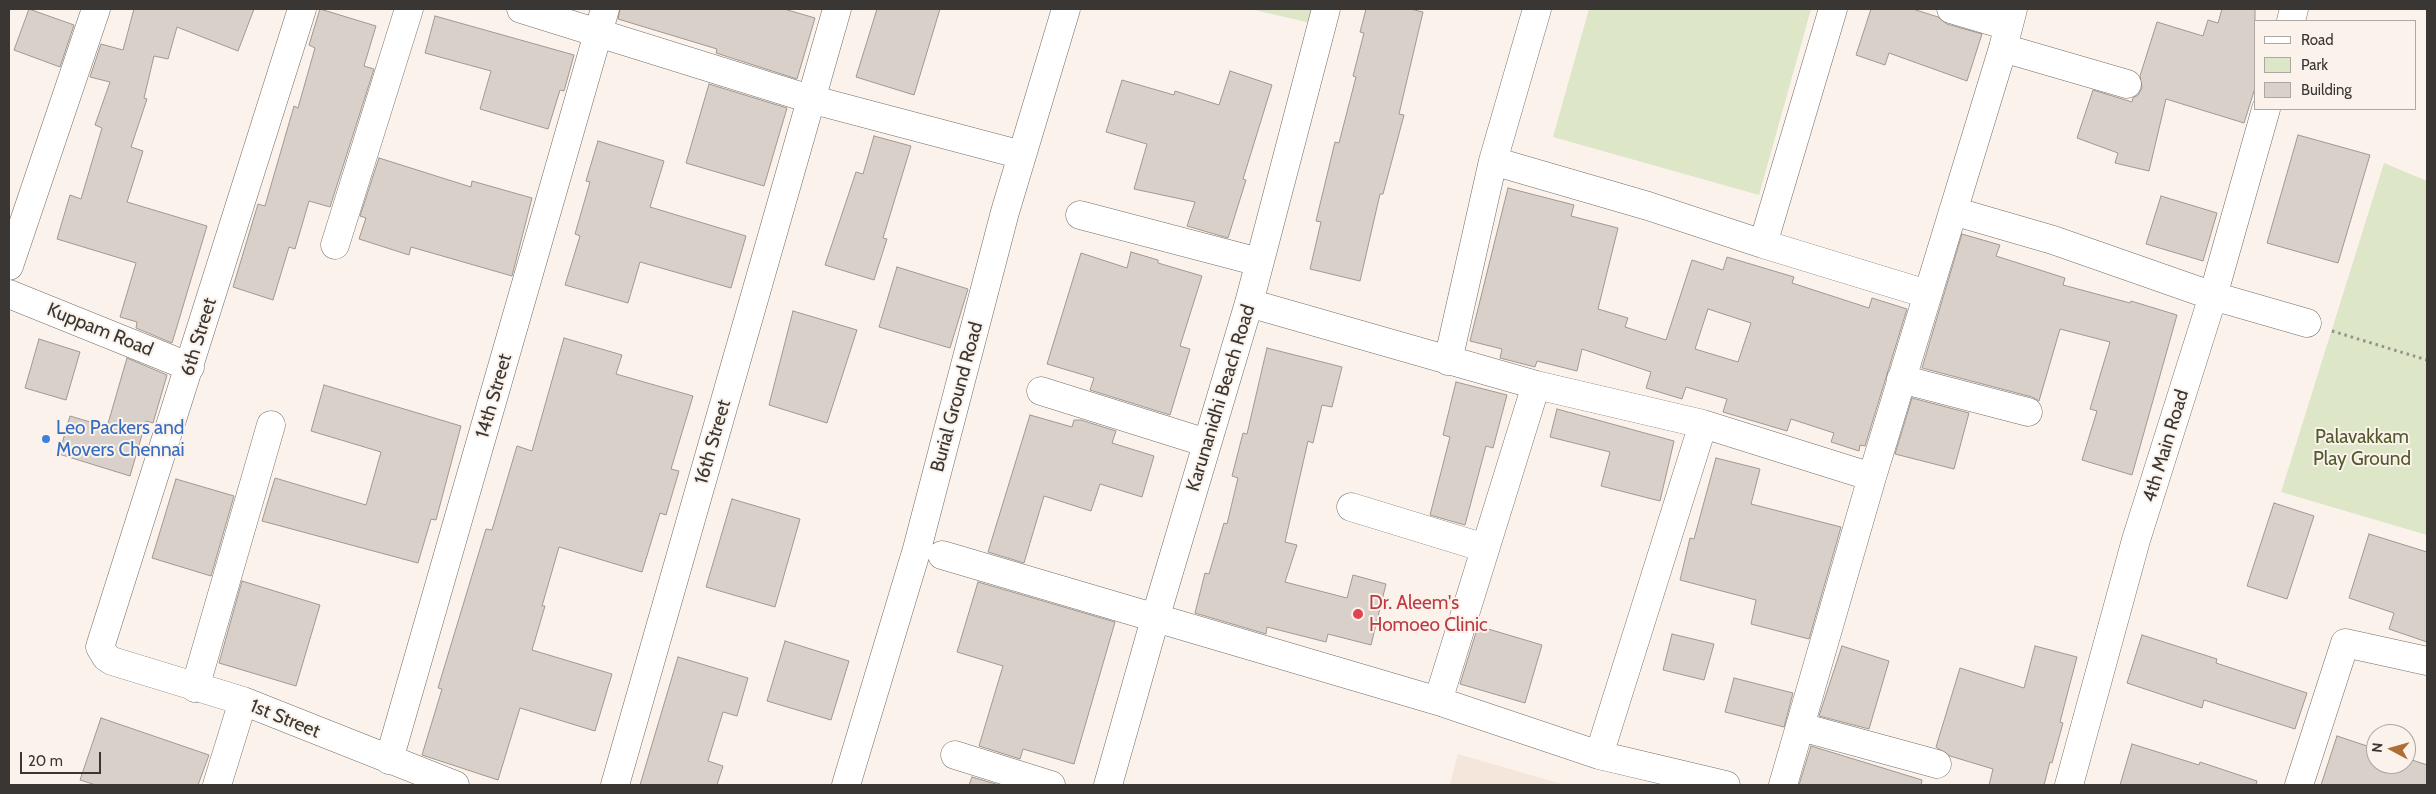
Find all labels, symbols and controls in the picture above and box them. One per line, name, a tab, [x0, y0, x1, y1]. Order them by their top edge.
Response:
legend	[2254, 20, 2416, 110]
text: Road	[2301, 31, 2334, 49]
text: Park	[2301, 56, 2328, 74]
text: Building	[2301, 81, 2352, 99]
street label: 6th Street	[176, 295, 222, 379]
street label: Kuppam Road	[43, 298, 157, 362]
street label: Karunanidhi Beach Road	[1182, 302, 1260, 494]
street label: Burial Ground Road	[926, 319, 988, 475]
street label: 14th Street	[471, 351, 517, 441]
street label: 4th Main Road	[2138, 387, 2194, 505]
street label: 16th Street	[690, 397, 736, 487]
place label: Leo Packers and Movers Chennai	[56, 417, 185, 461]
park label: Palavakkam Play Ground	[2313, 426, 2411, 470]
marker: Leo Packers and Movers Chennai	[40, 433, 52, 445]
place label: Dr. Aleem's Homoeo Clinic	[1369, 592, 1488, 636]
marker: Dr. Aleem's Homoeo Clinic	[1351, 607, 1365, 621]
street label: 1st Street	[247, 695, 323, 743]
north arrow	[2366, 724, 2416, 774]
scale bar	[22, 742, 104, 774]
text: N	[2368, 742, 2387, 753]
text: 20 m	[28, 752, 63, 770]

